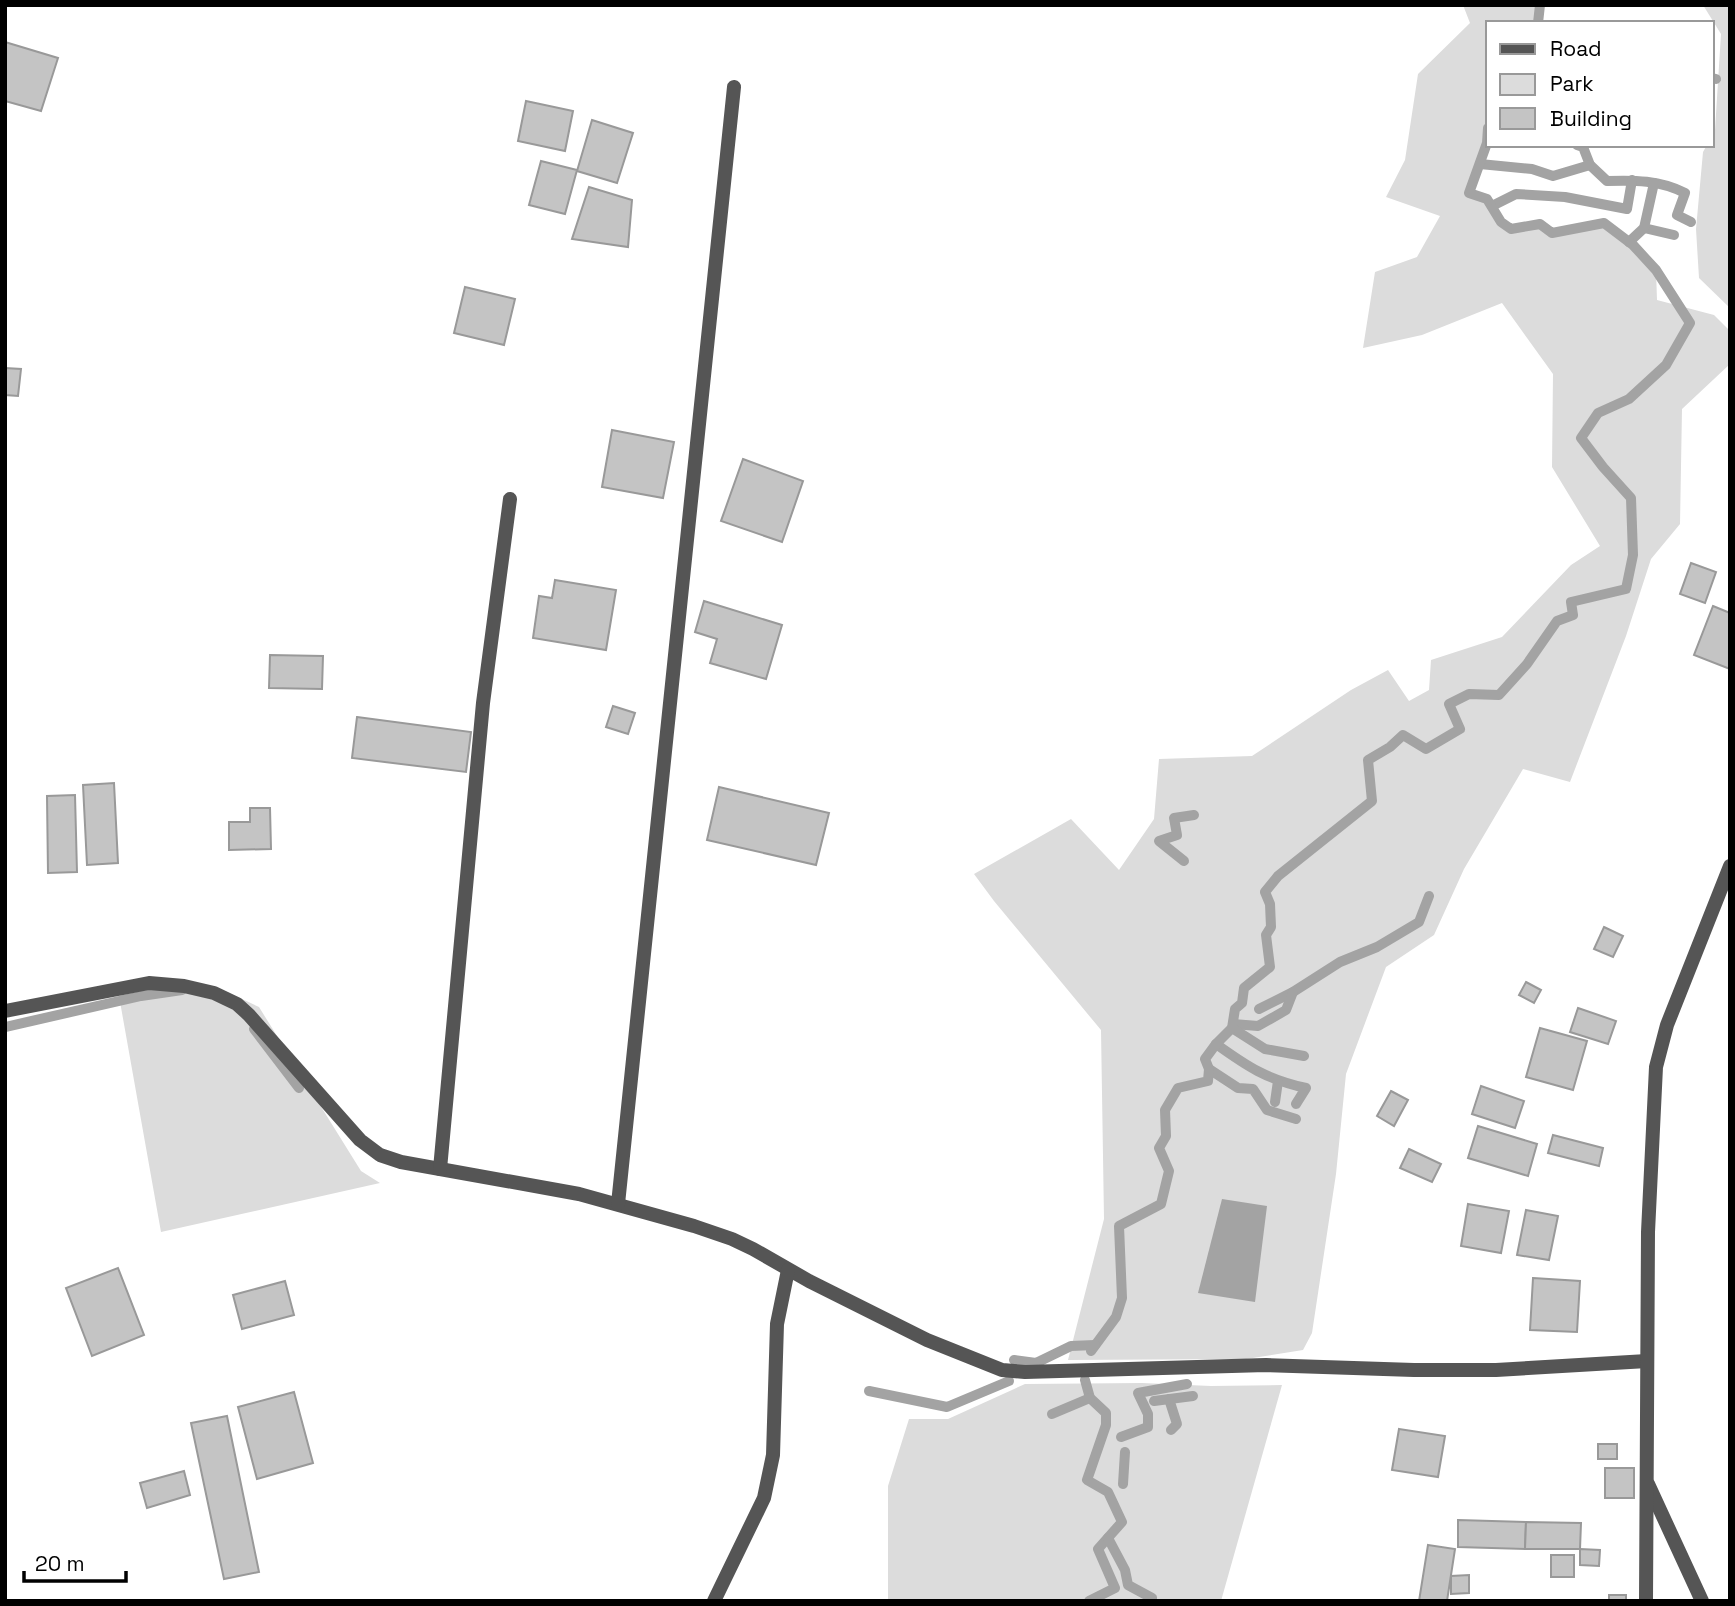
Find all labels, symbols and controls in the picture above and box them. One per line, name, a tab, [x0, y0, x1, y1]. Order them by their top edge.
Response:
legend	[1486, 21, 1714, 147]
text: Road	[1550, 35, 1602, 62]
text: Park	[1550, 70, 1594, 97]
text: Building	[1550, 105, 1632, 132]
scale bar	[24, 1540, 126, 1584]
text: 20 m	[35, 1550, 85, 1577]

